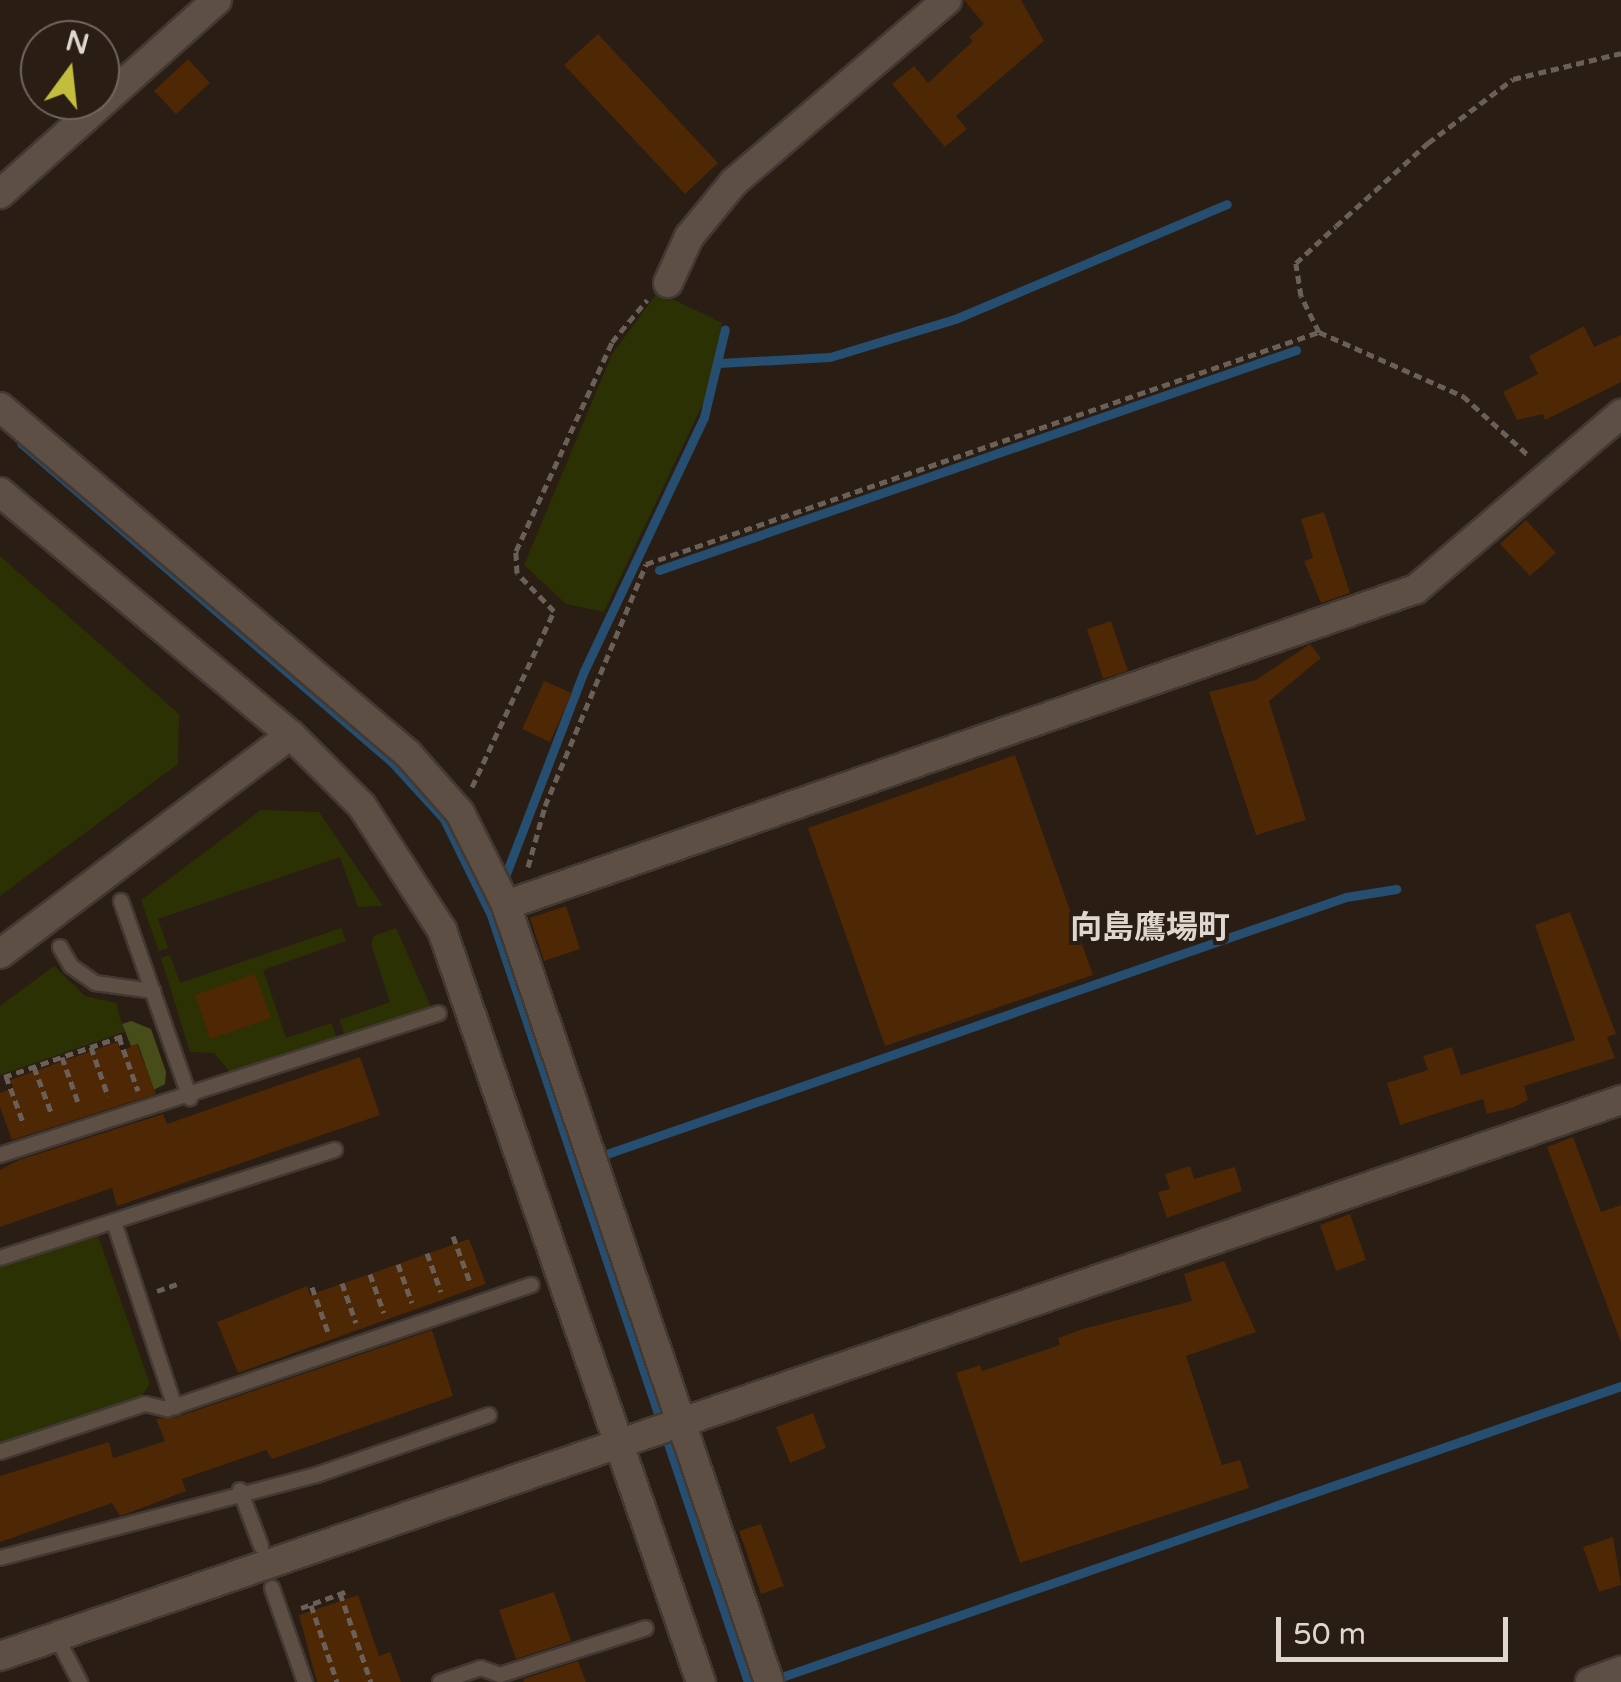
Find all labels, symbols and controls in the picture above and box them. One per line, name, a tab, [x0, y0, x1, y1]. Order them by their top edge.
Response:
north arrow	[20, 20, 120, 120]
text: N	[62, 24, 92, 62]
district label: 向島鷹場町	[1070, 909, 1230, 947]
scale bar	[1281, 1597, 1514, 1659]
text: 50 m	[1293, 1616, 1366, 1653]

